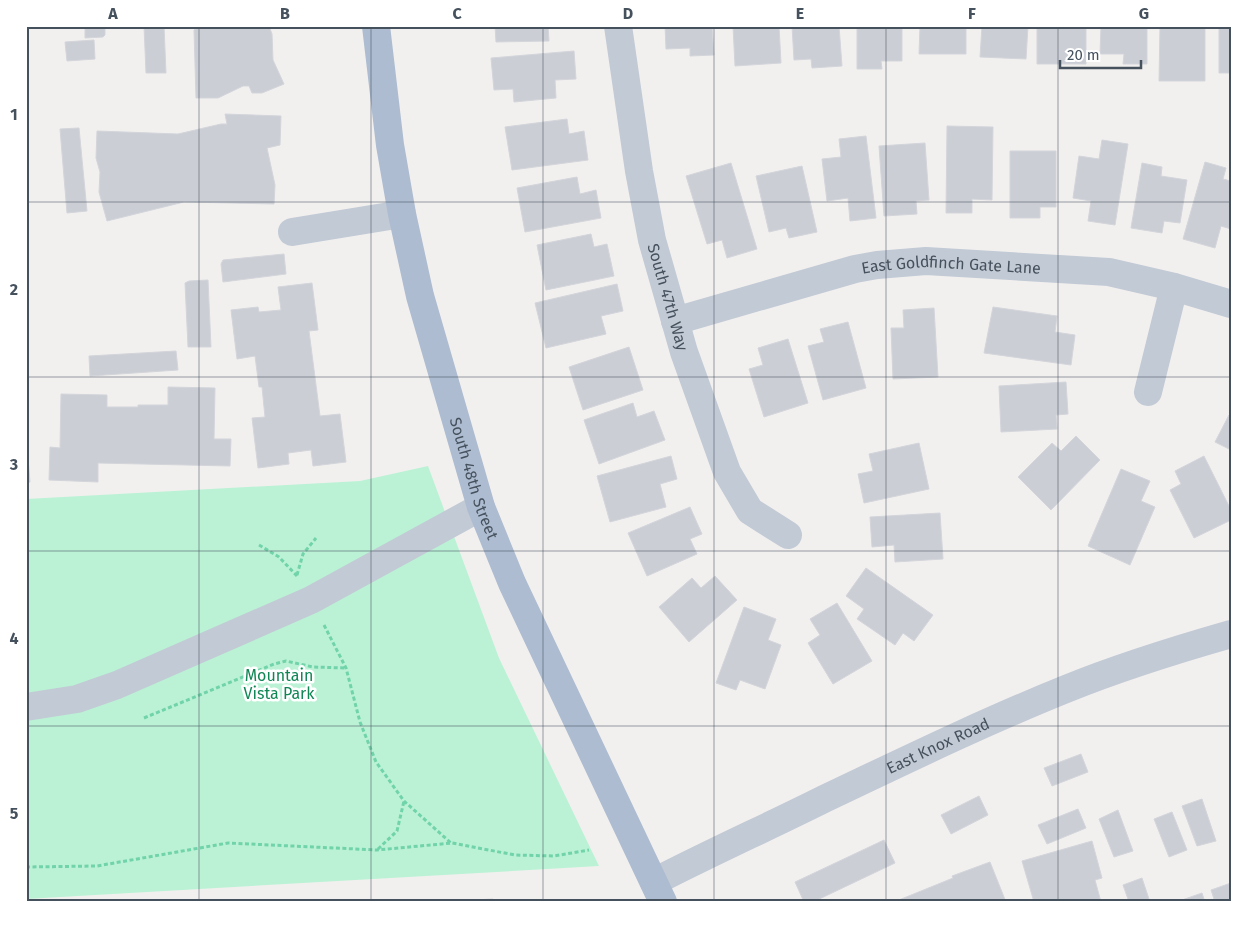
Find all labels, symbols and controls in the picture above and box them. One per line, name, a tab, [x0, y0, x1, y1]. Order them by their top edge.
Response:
text: A	[107, 4, 118, 23]
text: B	[280, 4, 290, 23]
text: C	[452, 4, 462, 23]
text: D	[623, 4, 633, 23]
text: E	[796, 4, 804, 23]
text: F	[968, 4, 976, 23]
text: G	[1139, 4, 1149, 23]
scale bar	[1060, 38, 1141, 70]
text: 20 m	[1067, 46, 1100, 64]
text: 1	[10, 105, 18, 124]
street label: South 47th Way	[643, 241, 692, 353]
street label: East Goldfinch Gate Lane	[860, 252, 1041, 278]
text: 2	[10, 280, 18, 299]
street label: South 48th Street	[446, 415, 502, 543]
text: 3	[9, 455, 18, 474]
text: 4	[9, 629, 19, 648]
park label: Mountain Vista Park	[244, 666, 315, 703]
street label: East Knox Road	[883, 714, 992, 778]
text: 5	[10, 804, 19, 823]

